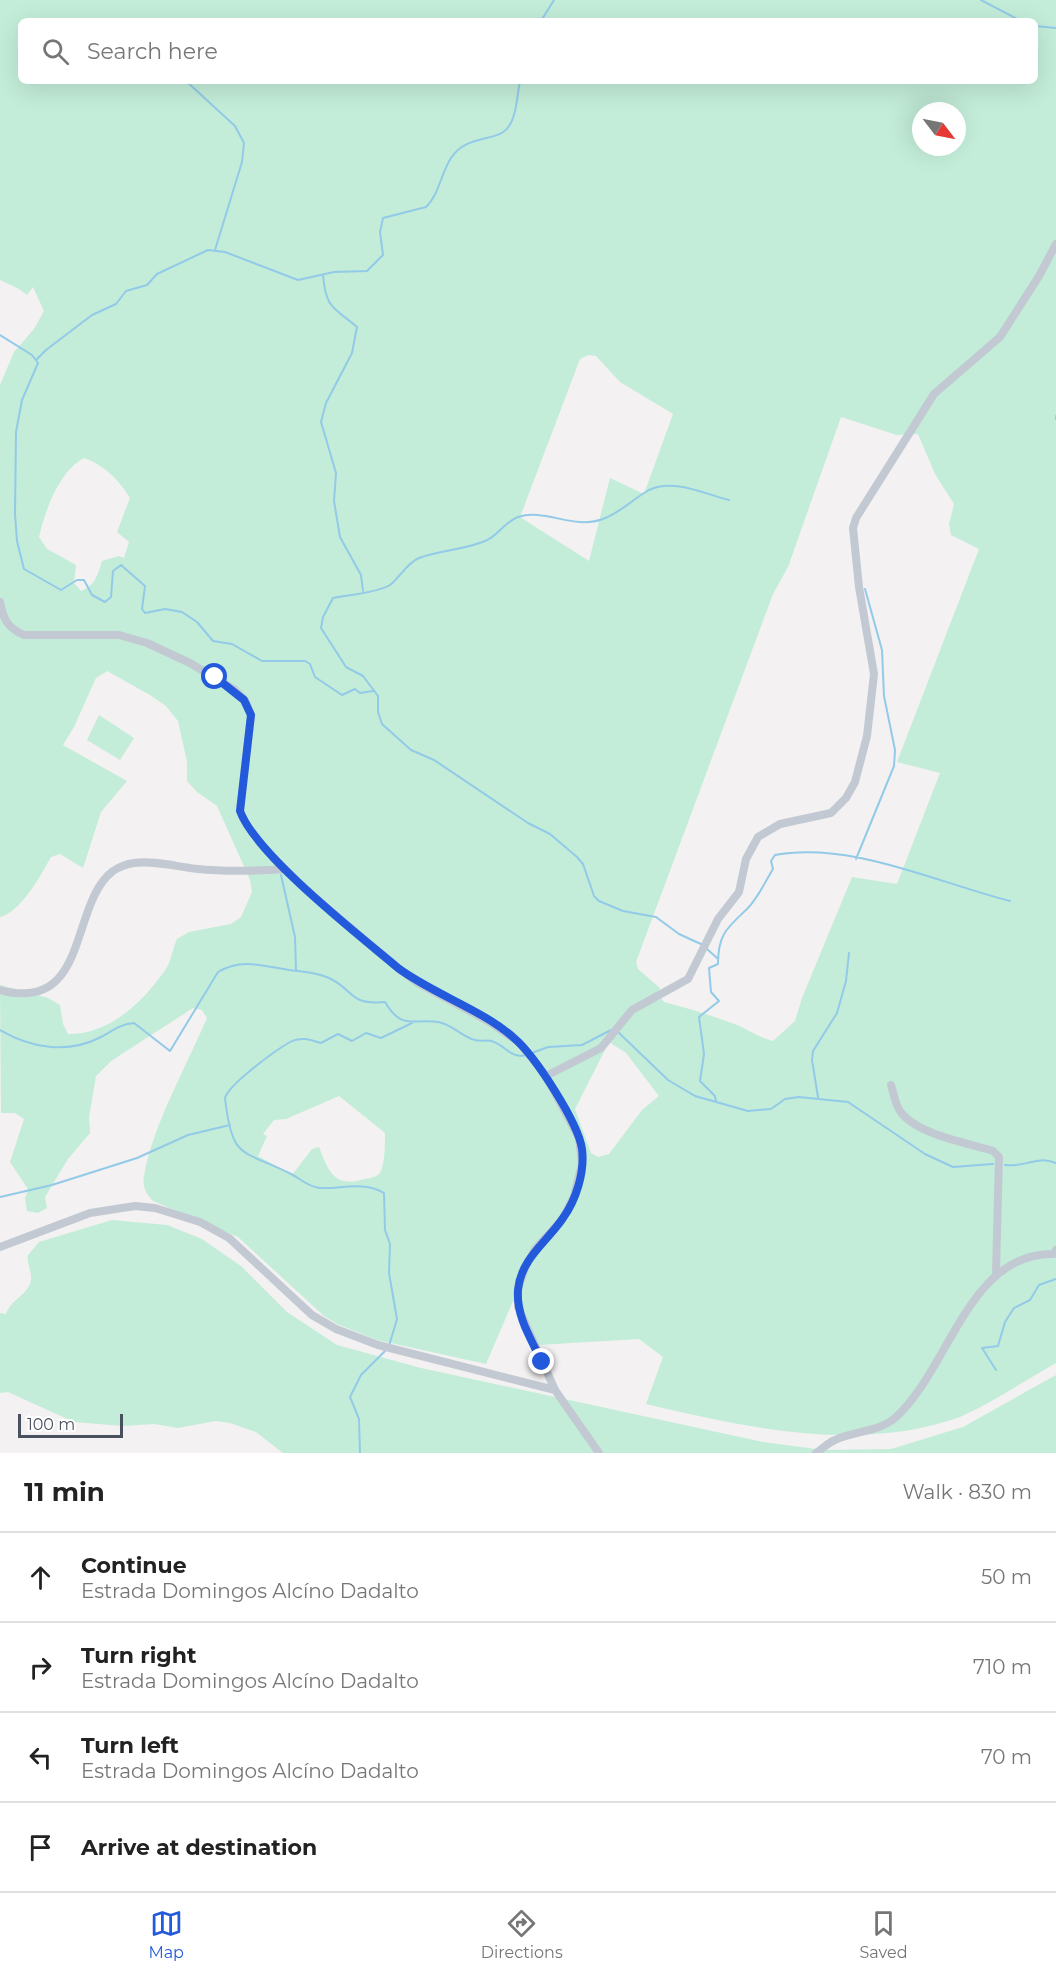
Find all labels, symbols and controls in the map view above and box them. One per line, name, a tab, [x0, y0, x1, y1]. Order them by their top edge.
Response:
search box	[18, 18, 1038, 84]
icon: search	[39, 35, 72, 68]
text: Search here	[87, 38, 218, 65]
north arrow	[912, 102, 966, 156]
route start	[201, 663, 227, 689]
route end	[528, 1348, 554, 1374]
scale bar	[18, 1411, 123, 1438]
text: 100 m	[27, 1415, 75, 1434]
text: 11 min	[24, 1476, 105, 1508]
text: Walk · 830 m	[902, 1480, 1032, 1504]
text: Continue	[81, 1552, 187, 1579]
icon: ahead	[24, 1561, 57, 1594]
text: 50 m	[981, 1565, 1032, 1589]
text: Estrada Domingos Alcíno Dadalto	[81, 1579, 419, 1603]
text: Turn right	[81, 1642, 196, 1669]
icon: right	[24, 1651, 57, 1684]
text: 710 m	[973, 1655, 1032, 1679]
text: Estrada Domingos Alcíno Dadalto	[81, 1669, 419, 1693]
text: Turn left	[81, 1732, 179, 1759]
icon: left	[24, 1741, 57, 1774]
text: 70 m	[981, 1745, 1032, 1769]
text: Estrada Domingos Alcíno Dadalto	[81, 1759, 419, 1783]
icon: arrive	[24, 1831, 57, 1864]
text: Arrive at destination	[81, 1834, 317, 1861]
tab: Map	[148, 1907, 184, 1962]
tab: Directions	[481, 1907, 563, 1962]
tab: Saved	[860, 1907, 908, 1962]

